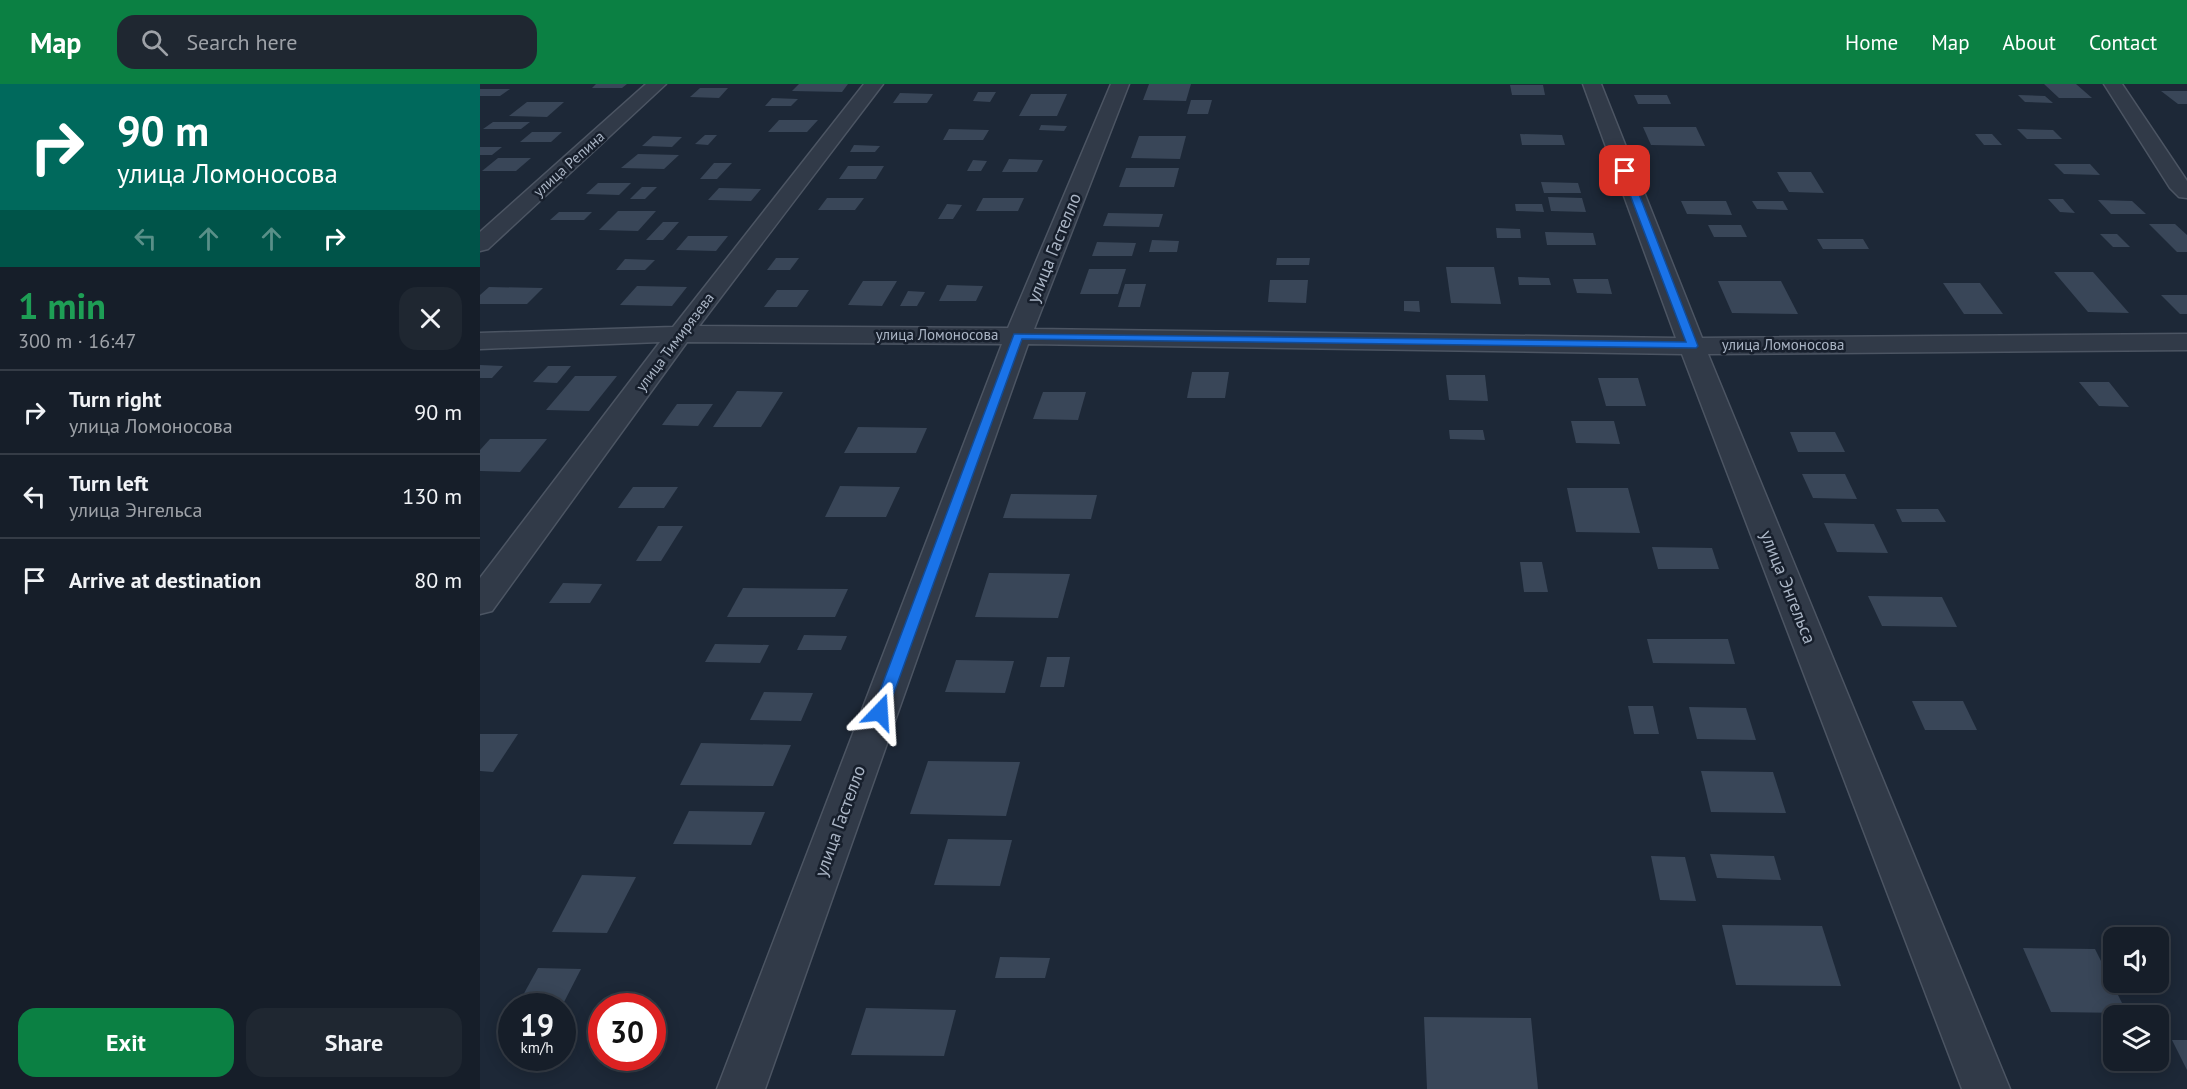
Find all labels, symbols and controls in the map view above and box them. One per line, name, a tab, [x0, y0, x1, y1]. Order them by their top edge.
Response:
search box	[117, 15, 537, 69]
text: Map	[30, 24, 81, 61]
icon: search	[138, 26, 171, 59]
text: Search here	[186, 28, 297, 56]
text: Home	[1845, 29, 1898, 56]
text: Map	[1931, 29, 1970, 56]
text: About	[2003, 29, 2056, 56]
text: Contact	[2089, 29, 2157, 56]
text: 90 m	[117, 103, 209, 158]
icon: right	[18, 108, 96, 186]
street label: улица Репина	[529, 127, 608, 201]
pin	[1599, 145, 1650, 196]
icon: arrive	[1608, 154, 1641, 187]
text: улица Ломоносова	[117, 156, 338, 190]
street label: улица Гастелло	[1021, 189, 1086, 306]
icon: left	[129, 222, 162, 255]
icon: ahead	[192, 222, 225, 255]
icon: ahead	[255, 222, 288, 255]
icon: right	[318, 222, 351, 255]
text: 1 min	[18, 282, 106, 329]
button: close	[399, 287, 462, 350]
street label: улица Тимирязева	[631, 289, 718, 395]
street label: улица Ломоносова	[876, 325, 998, 344]
text: 300 m · 16:47	[18, 328, 136, 354]
street label: улица Ломоносова	[1722, 335, 1844, 354]
text: Turn right	[69, 385, 161, 413]
icon: right	[18, 396, 51, 429]
text: 90 m	[414, 398, 462, 426]
text: улица Ломоносова	[69, 413, 233, 439]
text: Turn left	[69, 469, 149, 497]
icon: left	[18, 480, 51, 513]
text: 130 m	[402, 482, 462, 510]
text: улица Энгельса	[69, 497, 202, 523]
street label: улица Энгельса	[1755, 527, 1822, 647]
icon: arrive	[18, 564, 51, 597]
text: Arrive at destination	[69, 566, 261, 594]
text: 80 m	[414, 566, 462, 594]
position arrow	[848, 680, 912, 744]
street label: улица Гастелло	[809, 762, 870, 880]
map controls	[2103, 927, 2169, 1071]
button: sound	[2103, 927, 2169, 993]
speed limit sign: 30	[588, 993, 666, 1071]
text: 19	[520, 1005, 554, 1044]
button: layers	[2103, 1005, 2169, 1071]
button: Exit	[18, 1008, 234, 1077]
button: Share	[246, 1008, 462, 1077]
text: km/h	[521, 1038, 553, 1057]

